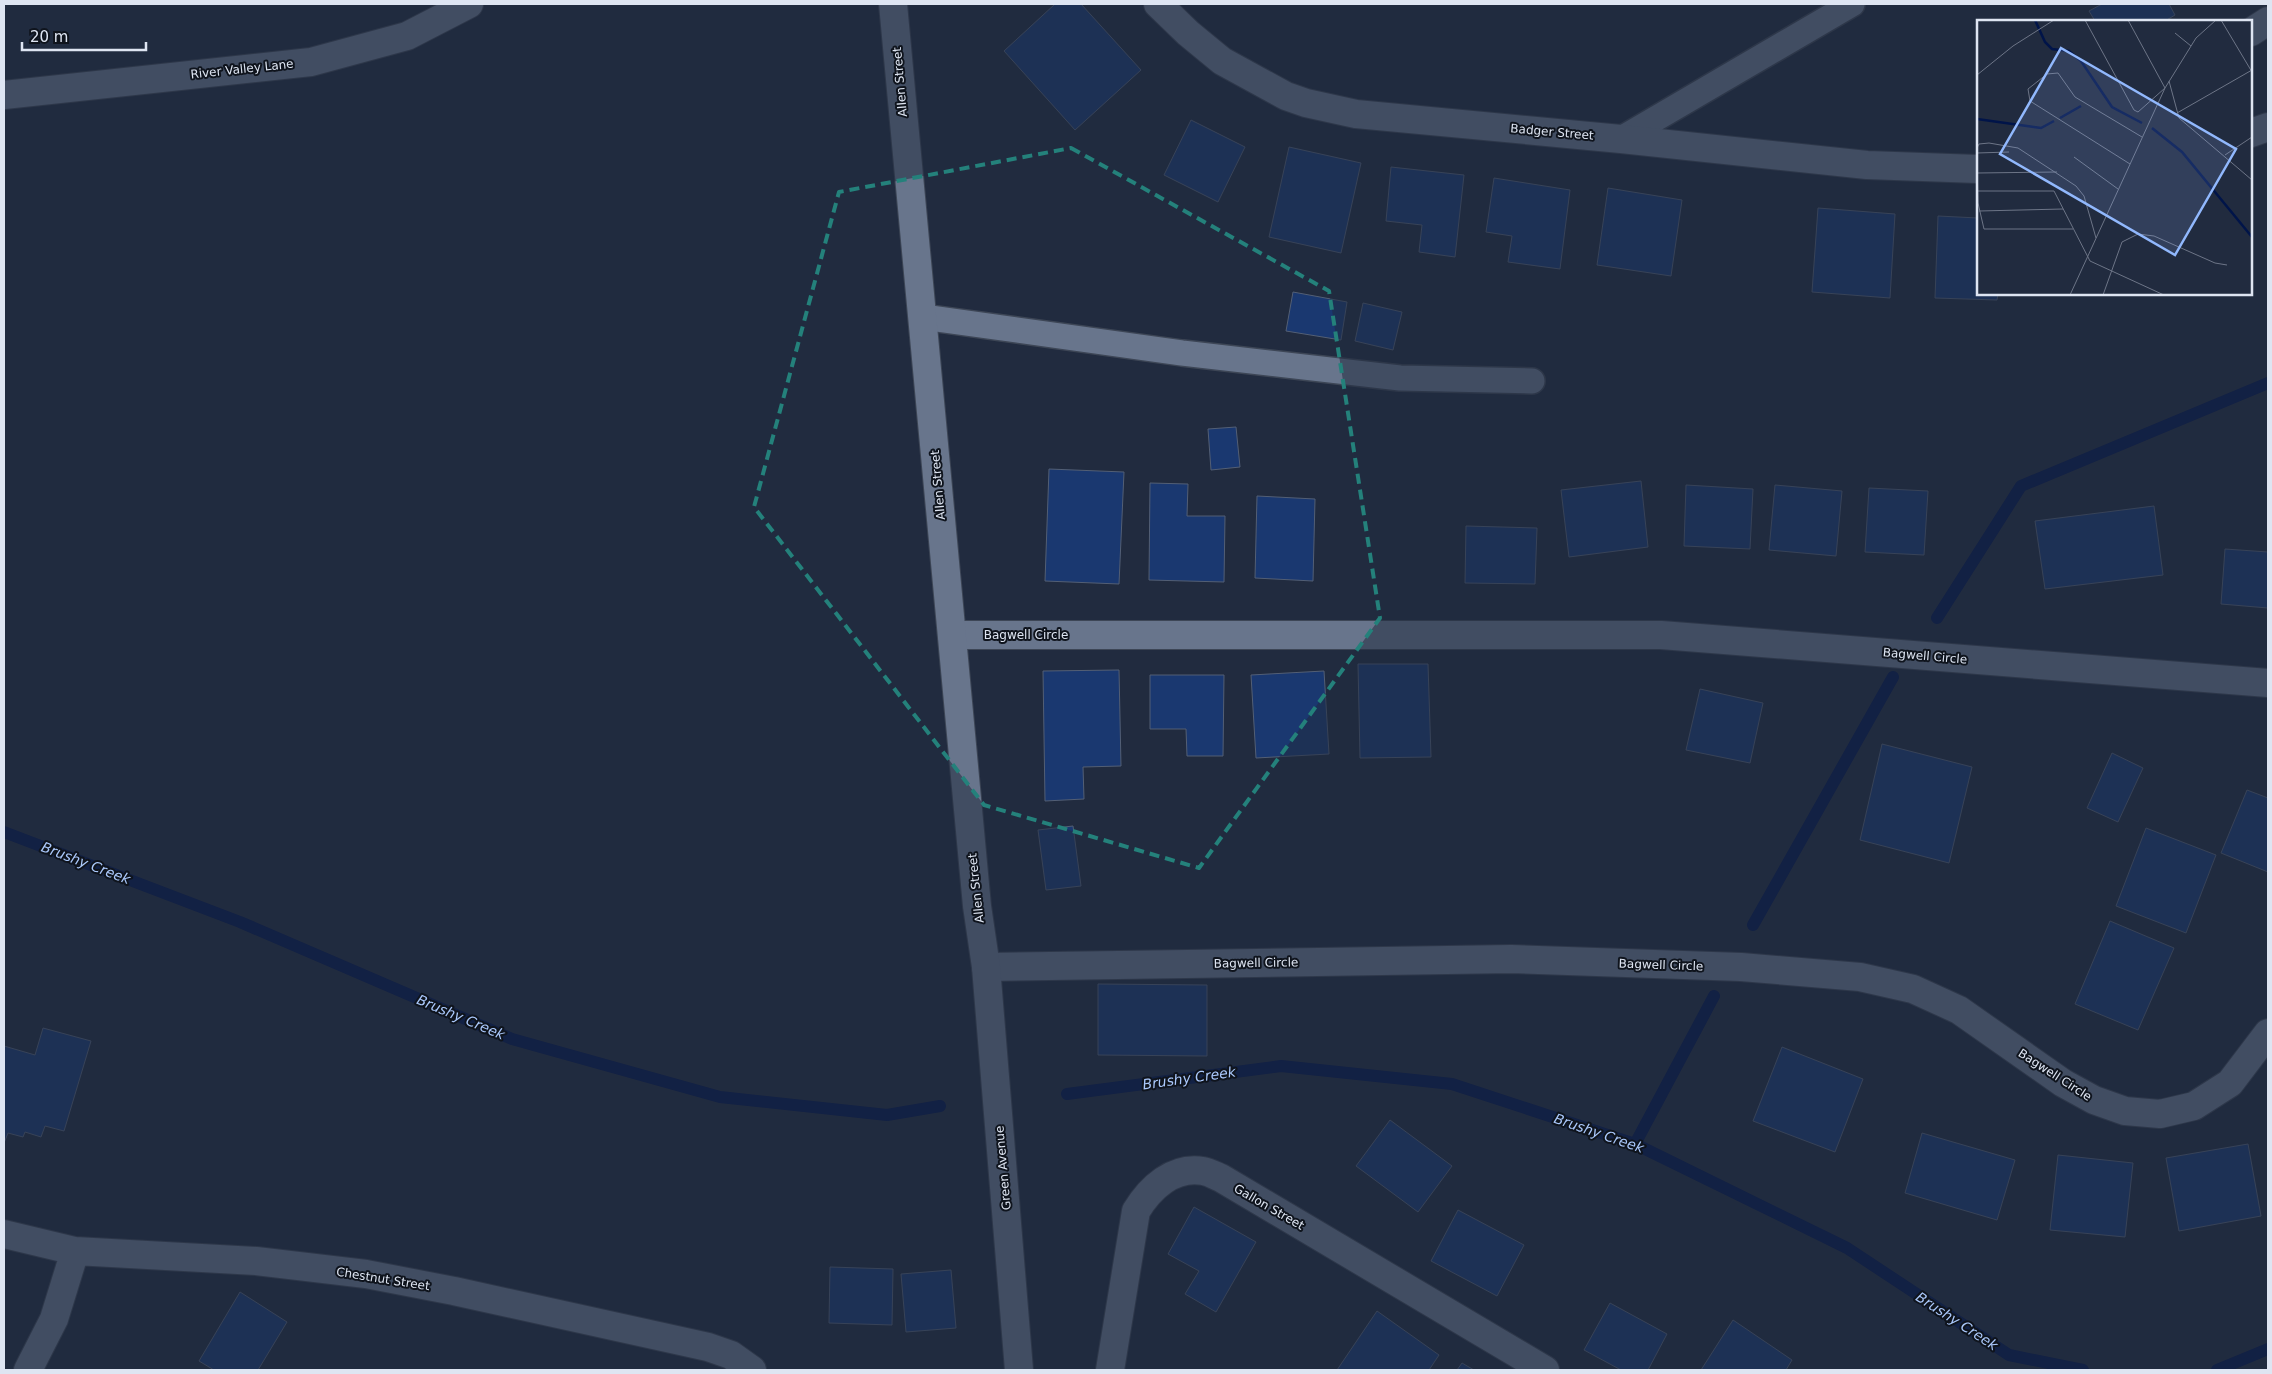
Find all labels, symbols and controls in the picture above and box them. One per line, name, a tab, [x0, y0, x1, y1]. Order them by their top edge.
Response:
scale bar	[22, 20, 146, 52]
inset map	[1977, 20, 2252, 295]
text: 20 m	[30, 28, 68, 46]
street label: Allen Street	[890, 46, 910, 118]
street label: River Valley Lane	[190, 57, 294, 81]
street label: Badger Street	[1510, 121, 1594, 143]
street label: Allen Street	[928, 449, 948, 521]
street label: Bagwell Circle	[984, 628, 1068, 642]
street label: Bagwell Circle	[1882, 645, 1968, 667]
water label: Brushy Creek	[39, 839, 134, 888]
street label: Allen Street	[965, 852, 987, 924]
street label: Bagwell Circle	[1214, 955, 1298, 971]
street label: Bagwell Circle	[1618, 957, 1704, 973]
water label: Brushy Creek	[415, 991, 508, 1043]
street label: Bagwell Circle	[2016, 1046, 2094, 1104]
water label: Brushy Creek	[1141, 1063, 1238, 1092]
water label: Brushy Creek	[1552, 1110, 1647, 1156]
street label: Green Avenue	[992, 1125, 1014, 1211]
street label: Gallon Street	[1231, 1181, 1307, 1233]
street label: Chestnut Street	[335, 1265, 431, 1293]
water label: Brushy Creek	[1913, 1289, 2002, 1354]

